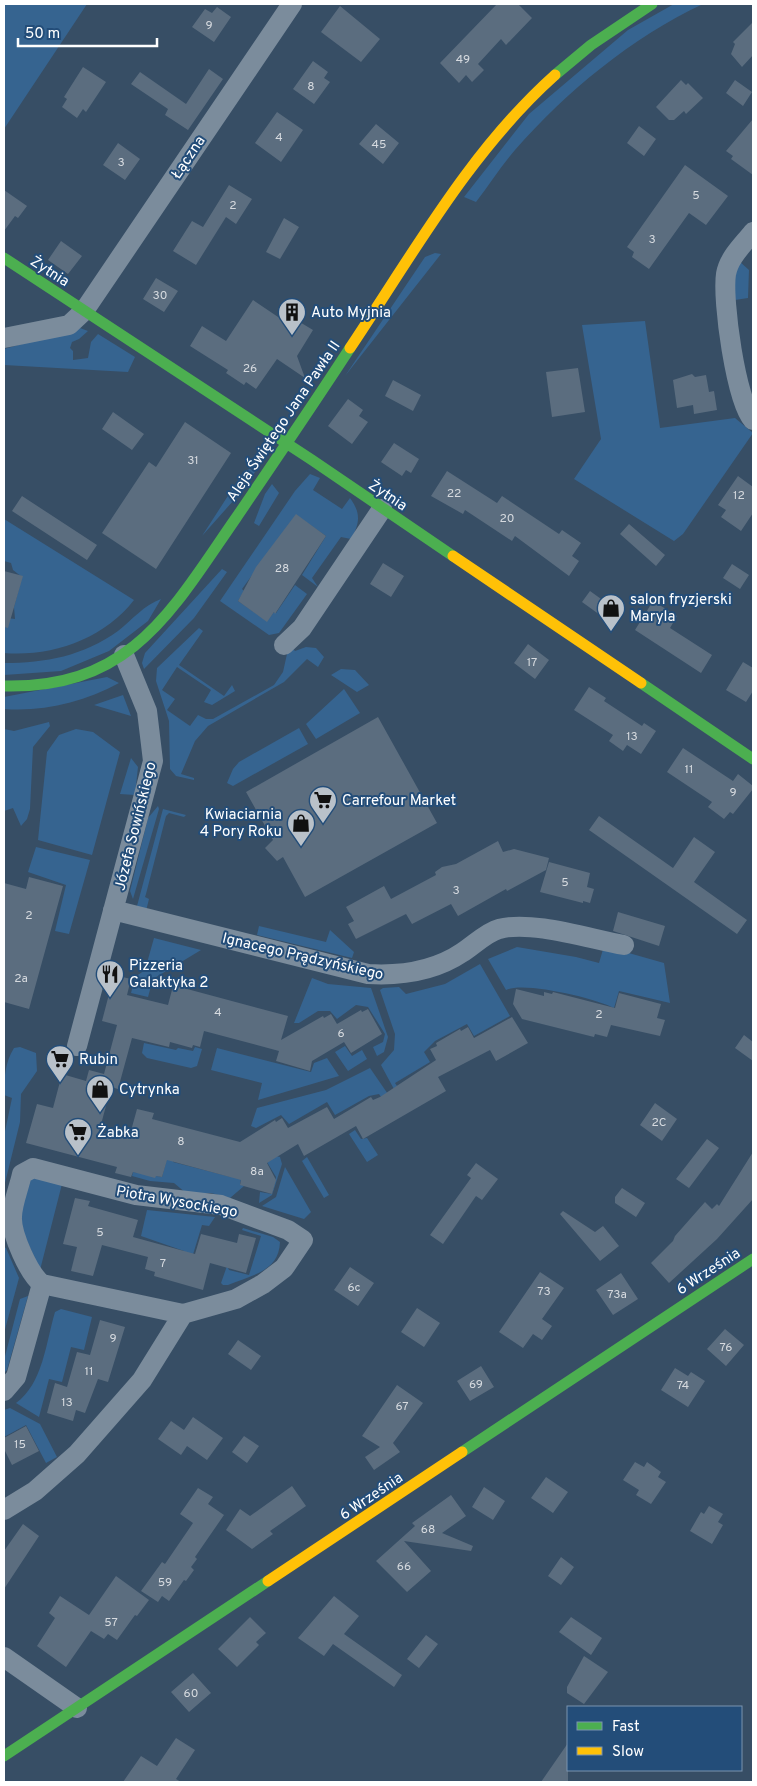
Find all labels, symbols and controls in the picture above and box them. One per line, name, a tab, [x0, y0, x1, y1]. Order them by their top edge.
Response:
scale bar	[18, 15, 156, 47]
house number: 9	[205, 18, 213, 34]
text: 50 m	[25, 25, 60, 44]
house number: 49	[456, 52, 470, 68]
house number: 8	[307, 79, 315, 95]
house number: 4	[275, 130, 283, 146]
street label: Łączna	[168, 133, 210, 183]
house number: 45	[372, 137, 386, 153]
house number: 3	[117, 155, 125, 171]
house number: 5	[692, 188, 700, 204]
house number: 2	[229, 198, 237, 214]
house number: 3	[648, 232, 656, 248]
street label: Żytnia	[26, 252, 73, 292]
house number: 30	[153, 288, 167, 304]
building icon: Auto Myjnia	[277, 297, 307, 336]
place label: Auto Myjnia	[311, 304, 391, 323]
street label: Aleja Świętego Jana Pawła II	[222, 337, 345, 506]
house number: 26	[243, 361, 257, 377]
house number: 31	[187, 453, 199, 469]
street label: Żytnia	[364, 476, 411, 516]
house number: 22	[447, 486, 461, 502]
house number: 12	[733, 488, 745, 504]
house number: 20	[499, 511, 515, 527]
house number: 28	[275, 561, 289, 577]
place label: salon fryzjerski Maryla	[630, 591, 732, 627]
shop icon: salon fryzjerski Maryla	[596, 593, 626, 632]
house number: 17	[527, 655, 537, 671]
house number: 13	[626, 729, 638, 745]
street label: Józefa Sowińskiego	[111, 760, 162, 893]
house number: 11	[685, 762, 693, 778]
supermarket icon: Carrefour Market	[308, 785, 338, 824]
house number: 9	[729, 785, 737, 801]
place label: Carrefour Market	[342, 792, 456, 811]
place label: Kwiaciarnia 4 Pory Roku	[200, 806, 282, 842]
shop icon: Kwiaciarnia 4 Pory Roku	[286, 808, 316, 847]
house number: 5	[561, 875, 569, 891]
house number: 3	[452, 883, 460, 899]
house number: 2	[25, 908, 33, 924]
street label: Ignacego Prądzyńskiego	[220, 930, 385, 985]
place label: Pizzeria Galaktyka 2	[129, 957, 208, 993]
restaurant icon: Pizzeria Galaktyka 2	[95, 959, 125, 998]
house number: 2a	[14, 971, 28, 987]
house number: 4	[214, 1005, 222, 1021]
house number: 2	[595, 1007, 603, 1023]
house number: 6	[337, 1026, 345, 1042]
supermarket icon: Rubin	[45, 1044, 75, 1083]
place label: Rubin	[79, 1051, 118, 1070]
shop icon: Cytrynka	[85, 1074, 115, 1113]
place label: Cytrynka	[119, 1081, 180, 1100]
house number: 2C	[651, 1115, 667, 1131]
supermarket icon: Żabka	[63, 1117, 93, 1156]
place label: Żabka	[97, 1123, 139, 1143]
house number: 8	[177, 1134, 185, 1150]
house number: 8a	[250, 1164, 264, 1180]
street label: Piotra Wysockiego	[114, 1182, 239, 1223]
house number: 5	[96, 1225, 104, 1241]
street label: 6 Września	[673, 1245, 744, 1300]
house number: 7	[160, 1256, 166, 1272]
house number: 6c	[347, 1280, 361, 1296]
house number: 73	[537, 1284, 551, 1300]
house number: 73a	[607, 1287, 627, 1303]
house number: 9	[109, 1331, 117, 1347]
house number: 76	[720, 1340, 732, 1356]
house number: 11	[85, 1364, 93, 1380]
house number: 69	[469, 1377, 483, 1393]
house number: 74	[677, 1378, 689, 1394]
house number: 13	[61, 1395, 73, 1411]
house number: 67	[395, 1399, 409, 1415]
house number: 15	[14, 1437, 26, 1453]
street label: 6 Września	[337, 1469, 407, 1525]
house number: 68	[421, 1522, 435, 1538]
house number: 66	[397, 1559, 411, 1575]
house number: 59	[158, 1575, 172, 1591]
house number: 57	[104, 1615, 118, 1631]
house number: 60	[184, 1686, 198, 1702]
legend	[567, 1706, 742, 1771]
text: Fast	[612, 1718, 640, 1737]
text: Slow	[612, 1743, 644, 1762]

